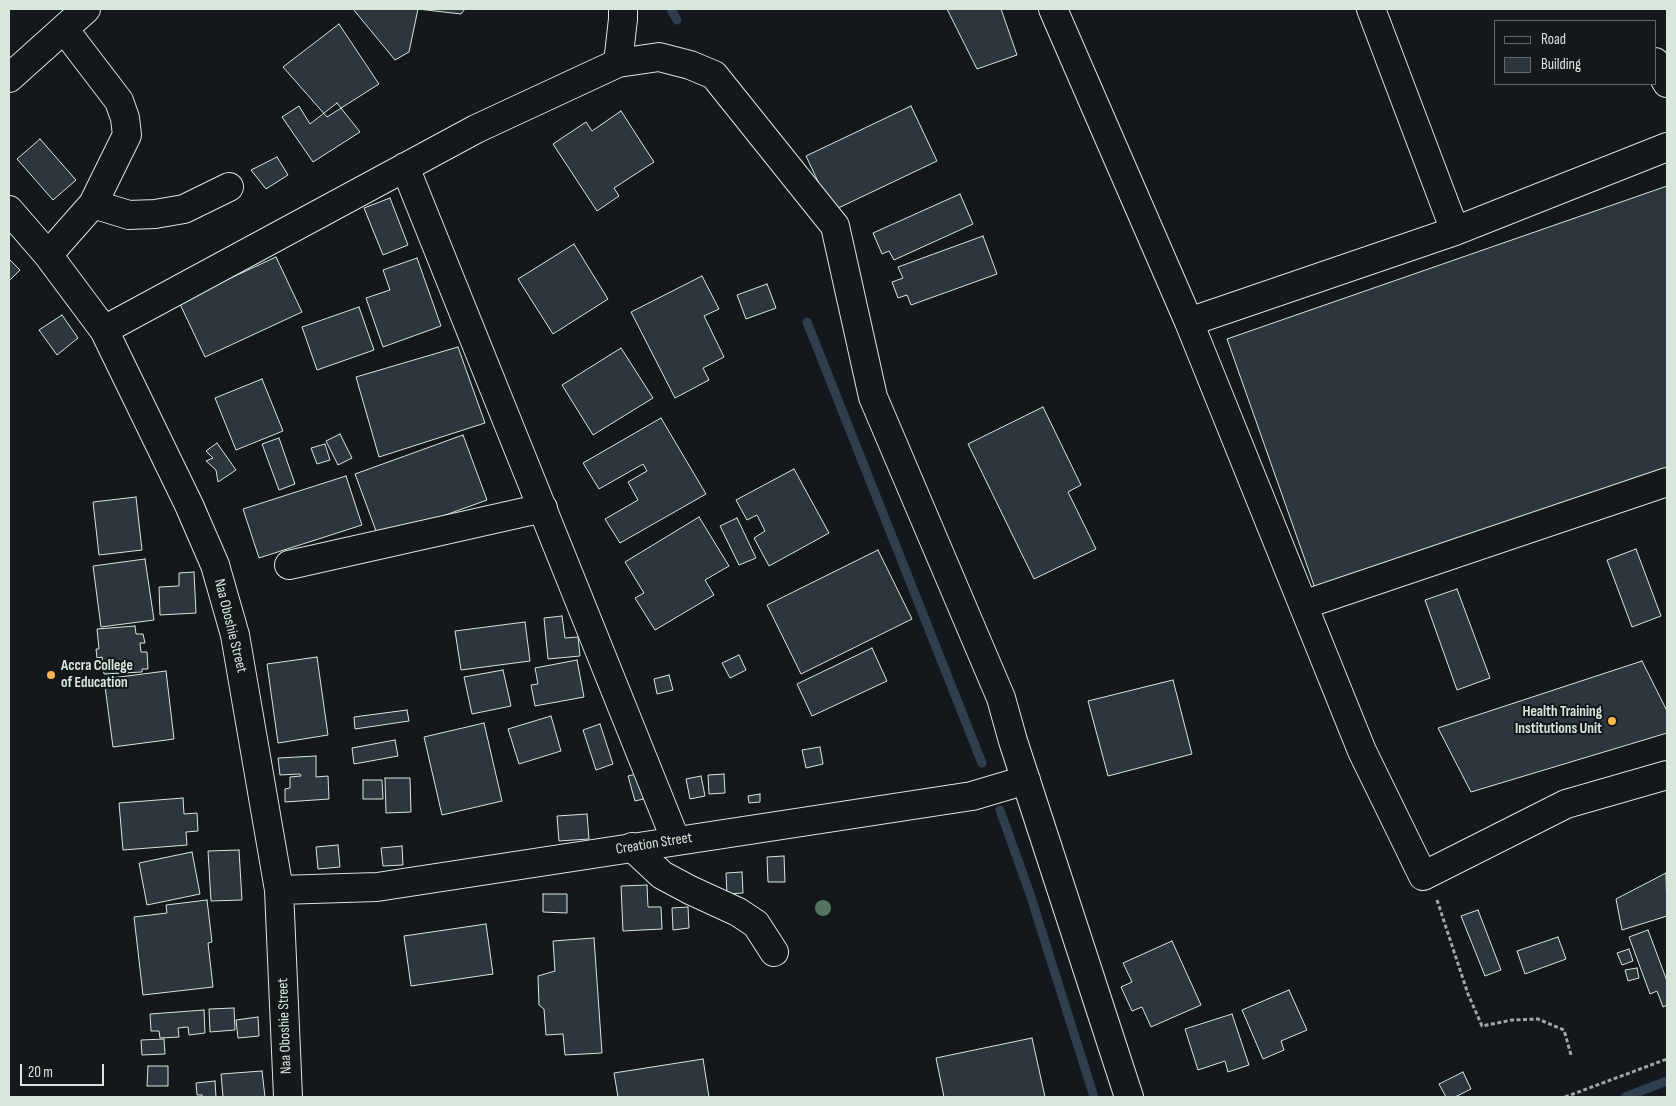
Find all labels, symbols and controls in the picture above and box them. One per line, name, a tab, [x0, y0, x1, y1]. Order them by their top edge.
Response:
legend	[1494, 20, 1656, 85]
text: Road	[1541, 30, 1566, 49]
text: Building	[1541, 55, 1581, 74]
street label: Naa Oboshie Street	[210, 577, 250, 675]
place label: Accra College of Education	[61, 657, 133, 692]
marker: Accra College of Education	[45, 669, 57, 681]
place label: Health Training Institutions Unit	[1515, 703, 1602, 738]
marker: Health Training Institutions Unit	[1606, 715, 1618, 727]
street label: Creation Street	[615, 829, 693, 859]
street label: Naa Oboshie Street	[274, 978, 296, 1074]
scale bar	[22, 1054, 106, 1086]
text: 20 m	[28, 1063, 53, 1082]

